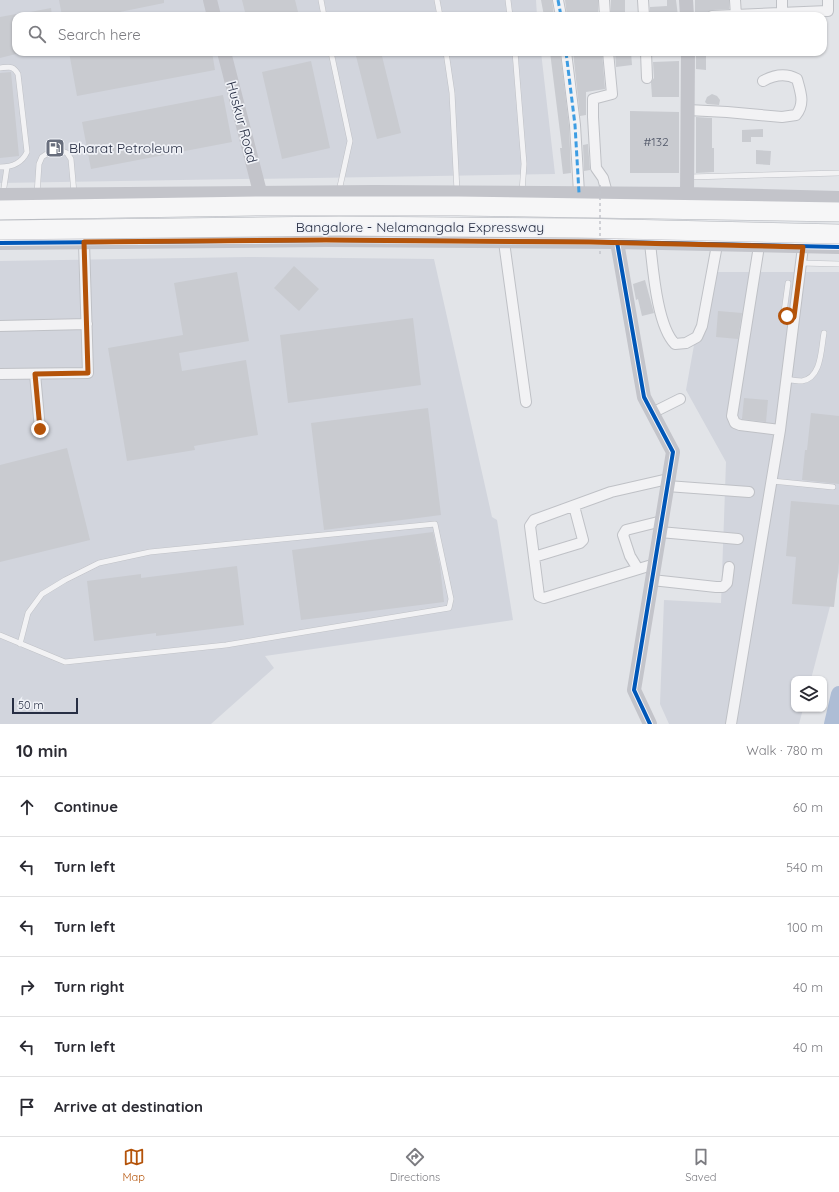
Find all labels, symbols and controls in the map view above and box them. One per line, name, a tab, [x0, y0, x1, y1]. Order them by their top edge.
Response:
search box	[12, 12, 827, 56]
icon: search	[26, 23, 48, 45]
text: Search here	[58, 25, 141, 44]
street label: Huskur Road	[222, 79, 262, 165]
house number: #132	[643, 134, 669, 149]
fuel station icon: Bharat Petroleum	[44, 137, 66, 159]
place label: Bharat Petroleum	[69, 139, 183, 157]
street label: Bangalore - Nelamangala Expressway	[296, 218, 544, 236]
route start	[778, 307, 796, 325]
route end	[31, 420, 49, 438]
map controls	[791, 676, 827, 712]
button: layers	[791, 676, 827, 712]
scale bar	[12, 696, 78, 715]
text: 50 m	[18, 698, 44, 712]
text: 10 min	[16, 740, 68, 761]
text: Walk · 780 m	[746, 742, 823, 758]
icon: ahead	[16, 796, 38, 818]
text: Continue	[54, 797, 118, 816]
text: 60 m	[793, 799, 823, 815]
icon: left	[16, 856, 38, 878]
text: Turn left	[54, 857, 116, 876]
text: 540 m	[786, 859, 823, 875]
icon: left	[16, 916, 38, 938]
text: Turn left	[54, 917, 116, 936]
text: 100 m	[787, 919, 823, 935]
icon: right	[16, 976, 38, 998]
text: Turn right	[54, 977, 125, 996]
text: 40 m	[793, 979, 823, 995]
icon: left	[16, 1036, 38, 1058]
text: Turn left	[54, 1037, 116, 1056]
text: 40 m	[793, 1039, 823, 1055]
icon: arrive	[16, 1096, 38, 1118]
text: Arrive at destination	[54, 1097, 203, 1116]
tab: Map	[122, 1146, 145, 1184]
tab: Directions	[390, 1146, 440, 1184]
tab: Saved	[685, 1146, 717, 1184]

